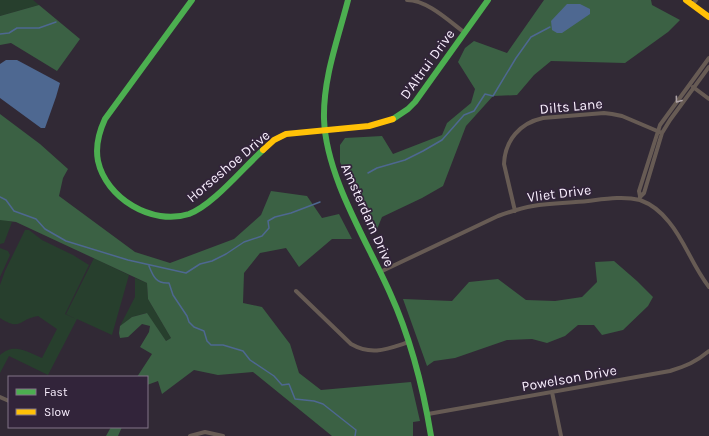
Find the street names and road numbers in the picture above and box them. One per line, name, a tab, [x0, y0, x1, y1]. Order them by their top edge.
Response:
street label: D'Altrui Drive	[396, 26, 458, 103]
street label: Dilts Lane	[539, 95, 603, 118]
street label: Horseshoe Drive	[183, 127, 273, 206]
street label: Amsterdam Drive	[337, 161, 398, 269]
street label: Vliet Drive	[526, 181, 592, 206]
street label: Powelson Drive	[520, 362, 618, 395]

